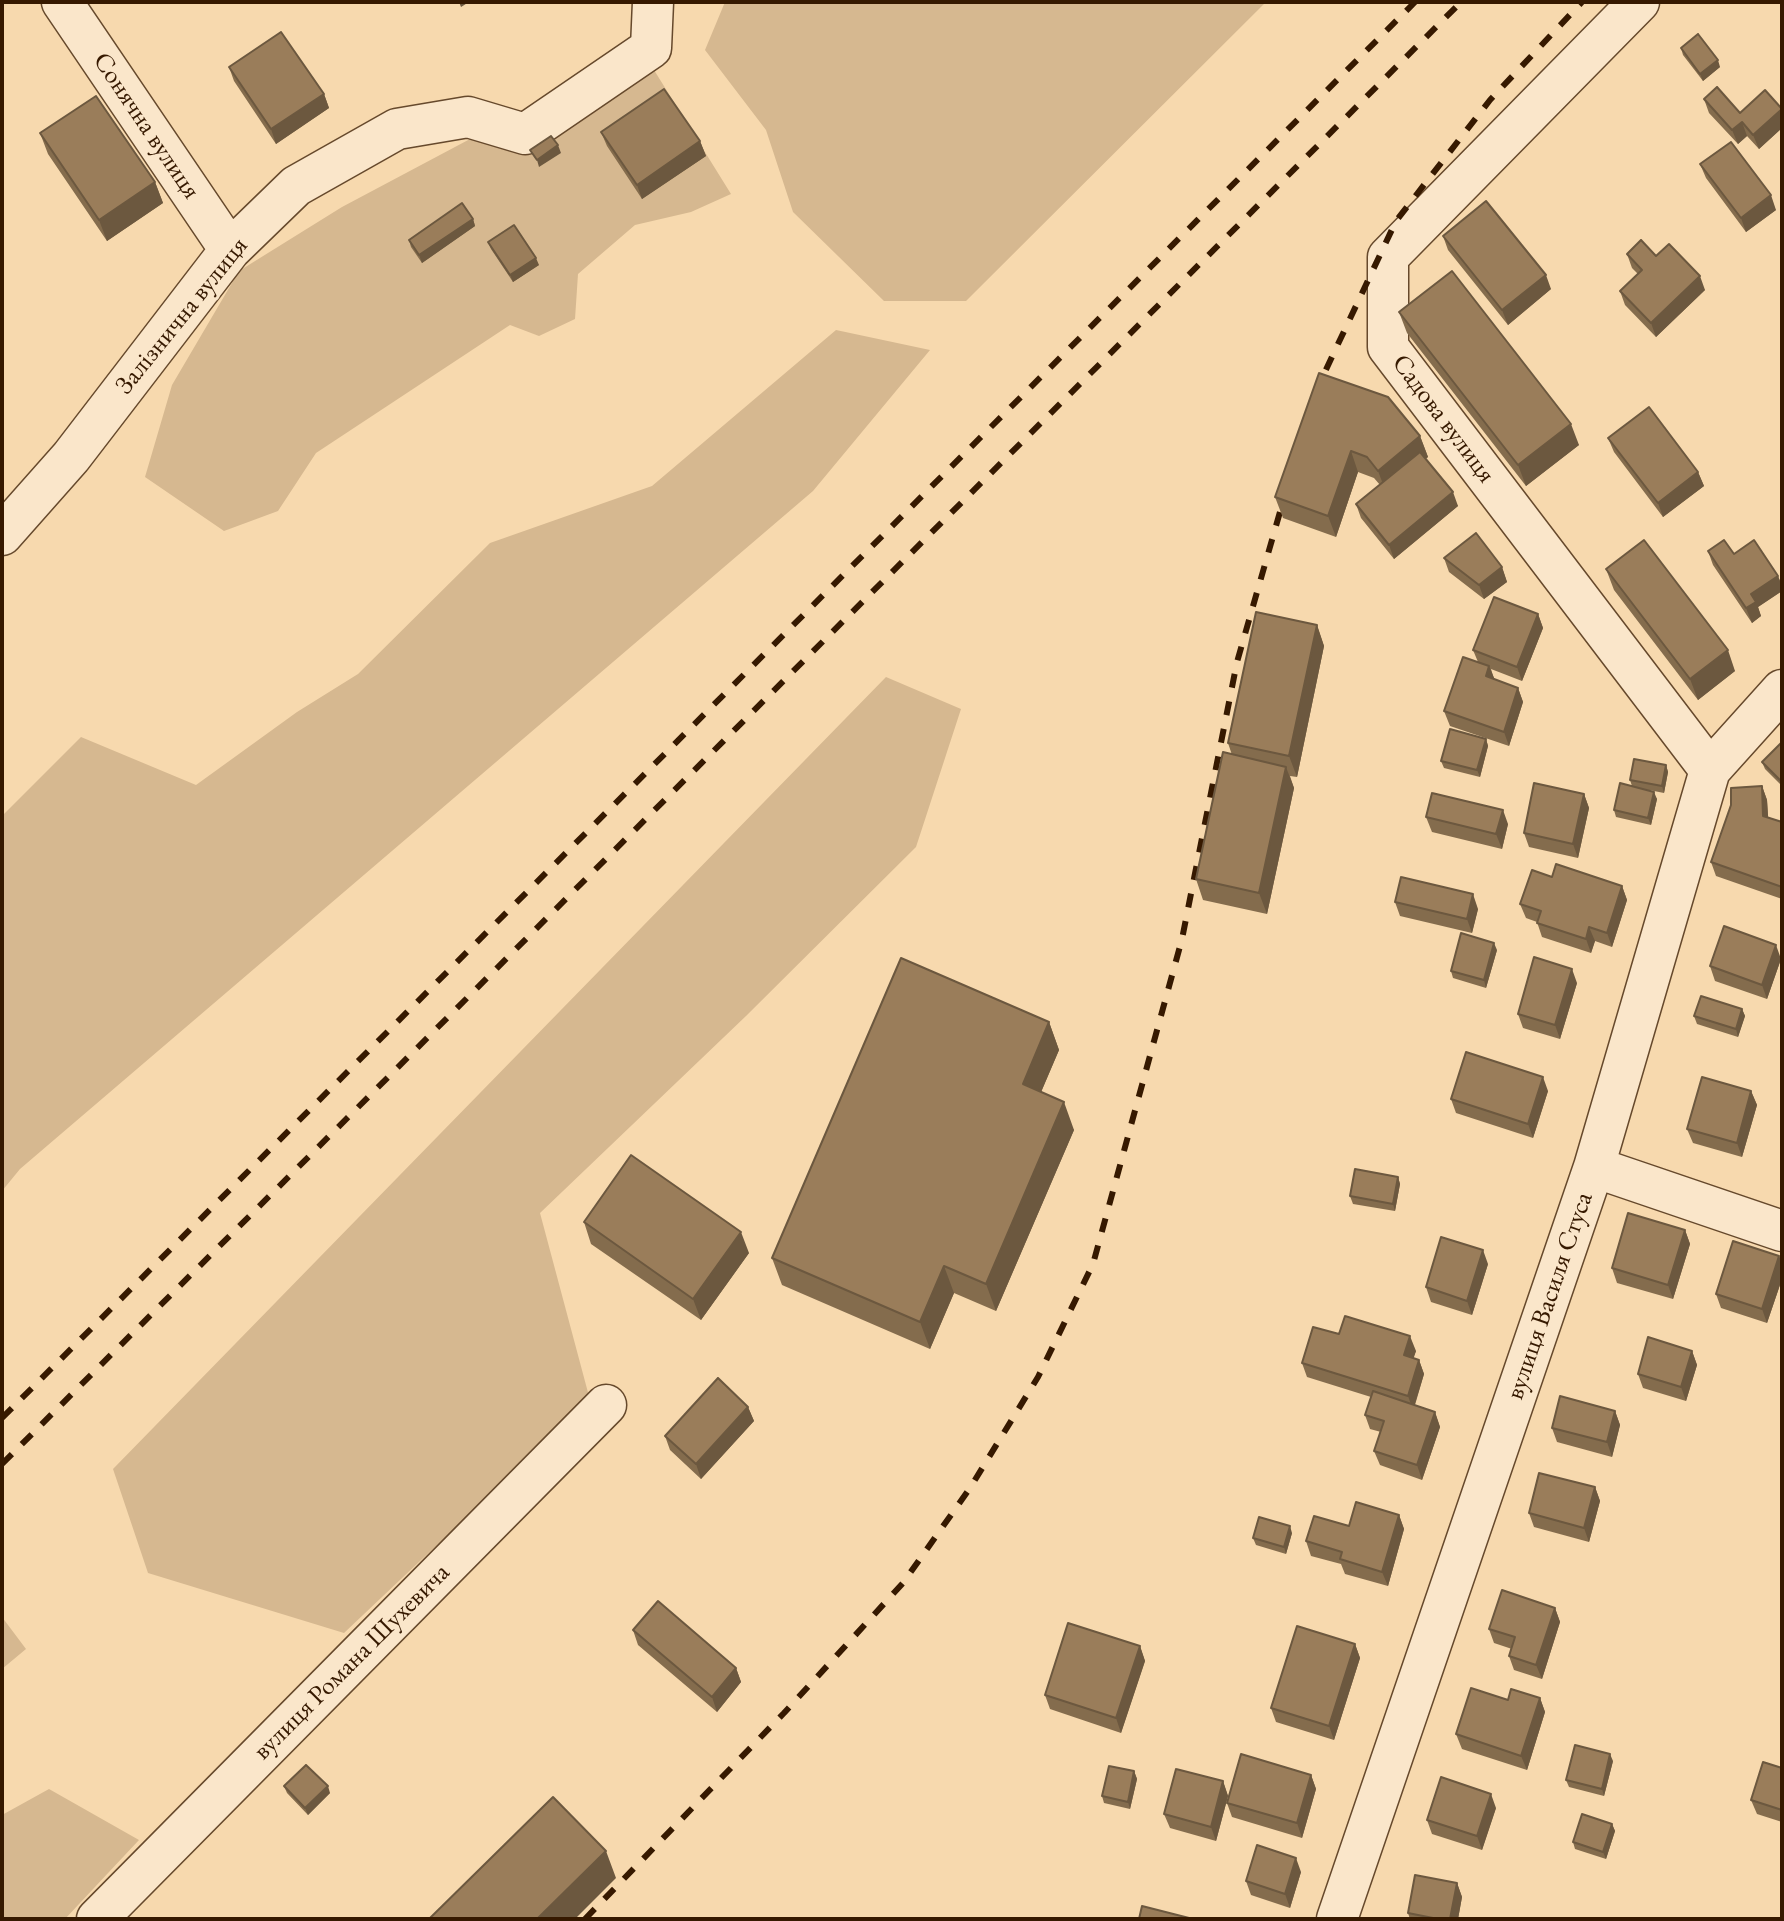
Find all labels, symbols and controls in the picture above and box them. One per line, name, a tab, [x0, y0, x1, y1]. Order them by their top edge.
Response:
street label: Сонячна вулиця	[86, 47, 206, 205]
street label: Залізнична вулиця	[109, 231, 255, 401]
street label: Садова вулиця	[1385, 349, 1501, 489]
street label: вулиця Василя Стуса	[1500, 1188, 1600, 1404]
street label: вулиця Романа Шухевича	[247, 1557, 457, 1767]

